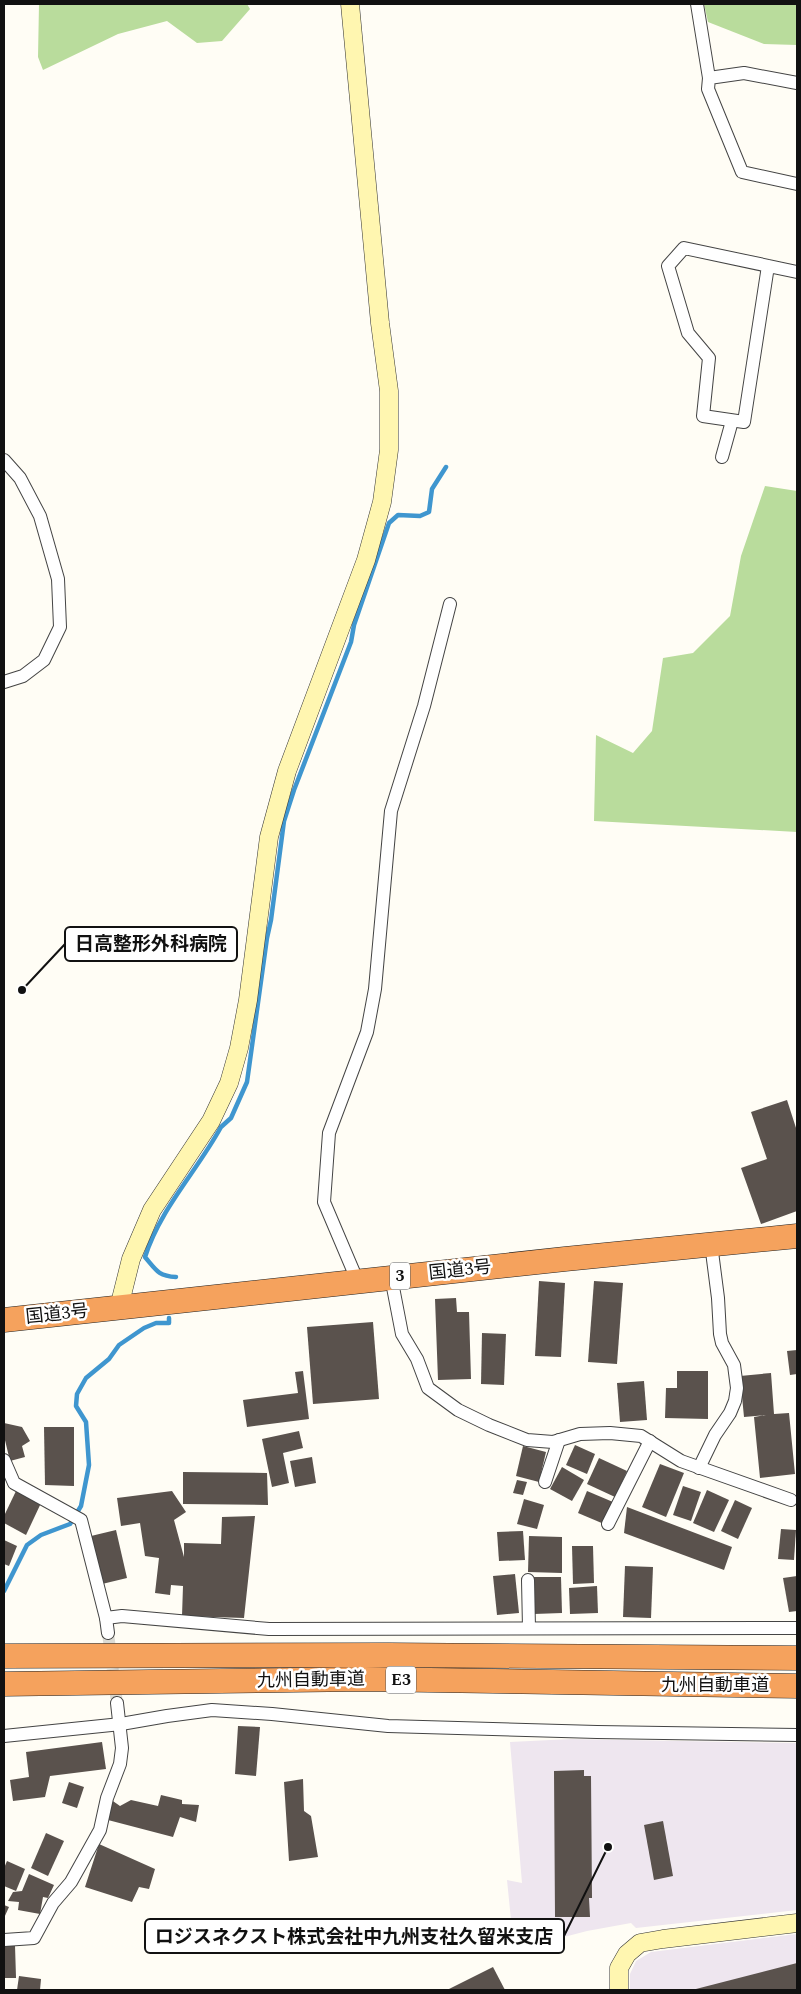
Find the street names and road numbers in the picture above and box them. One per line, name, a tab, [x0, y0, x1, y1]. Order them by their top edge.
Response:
street label: 国道3号	[427, 1253, 493, 1287]
road number: 3	[390, 1262, 410, 1290]
street label: 国道3号	[24, 1297, 90, 1331]
street label: 九州自動車道	[257, 1666, 365, 1694]
road number: E3	[386, 1666, 416, 1694]
street label: 九州自動車道	[661, 1672, 769, 1699]

